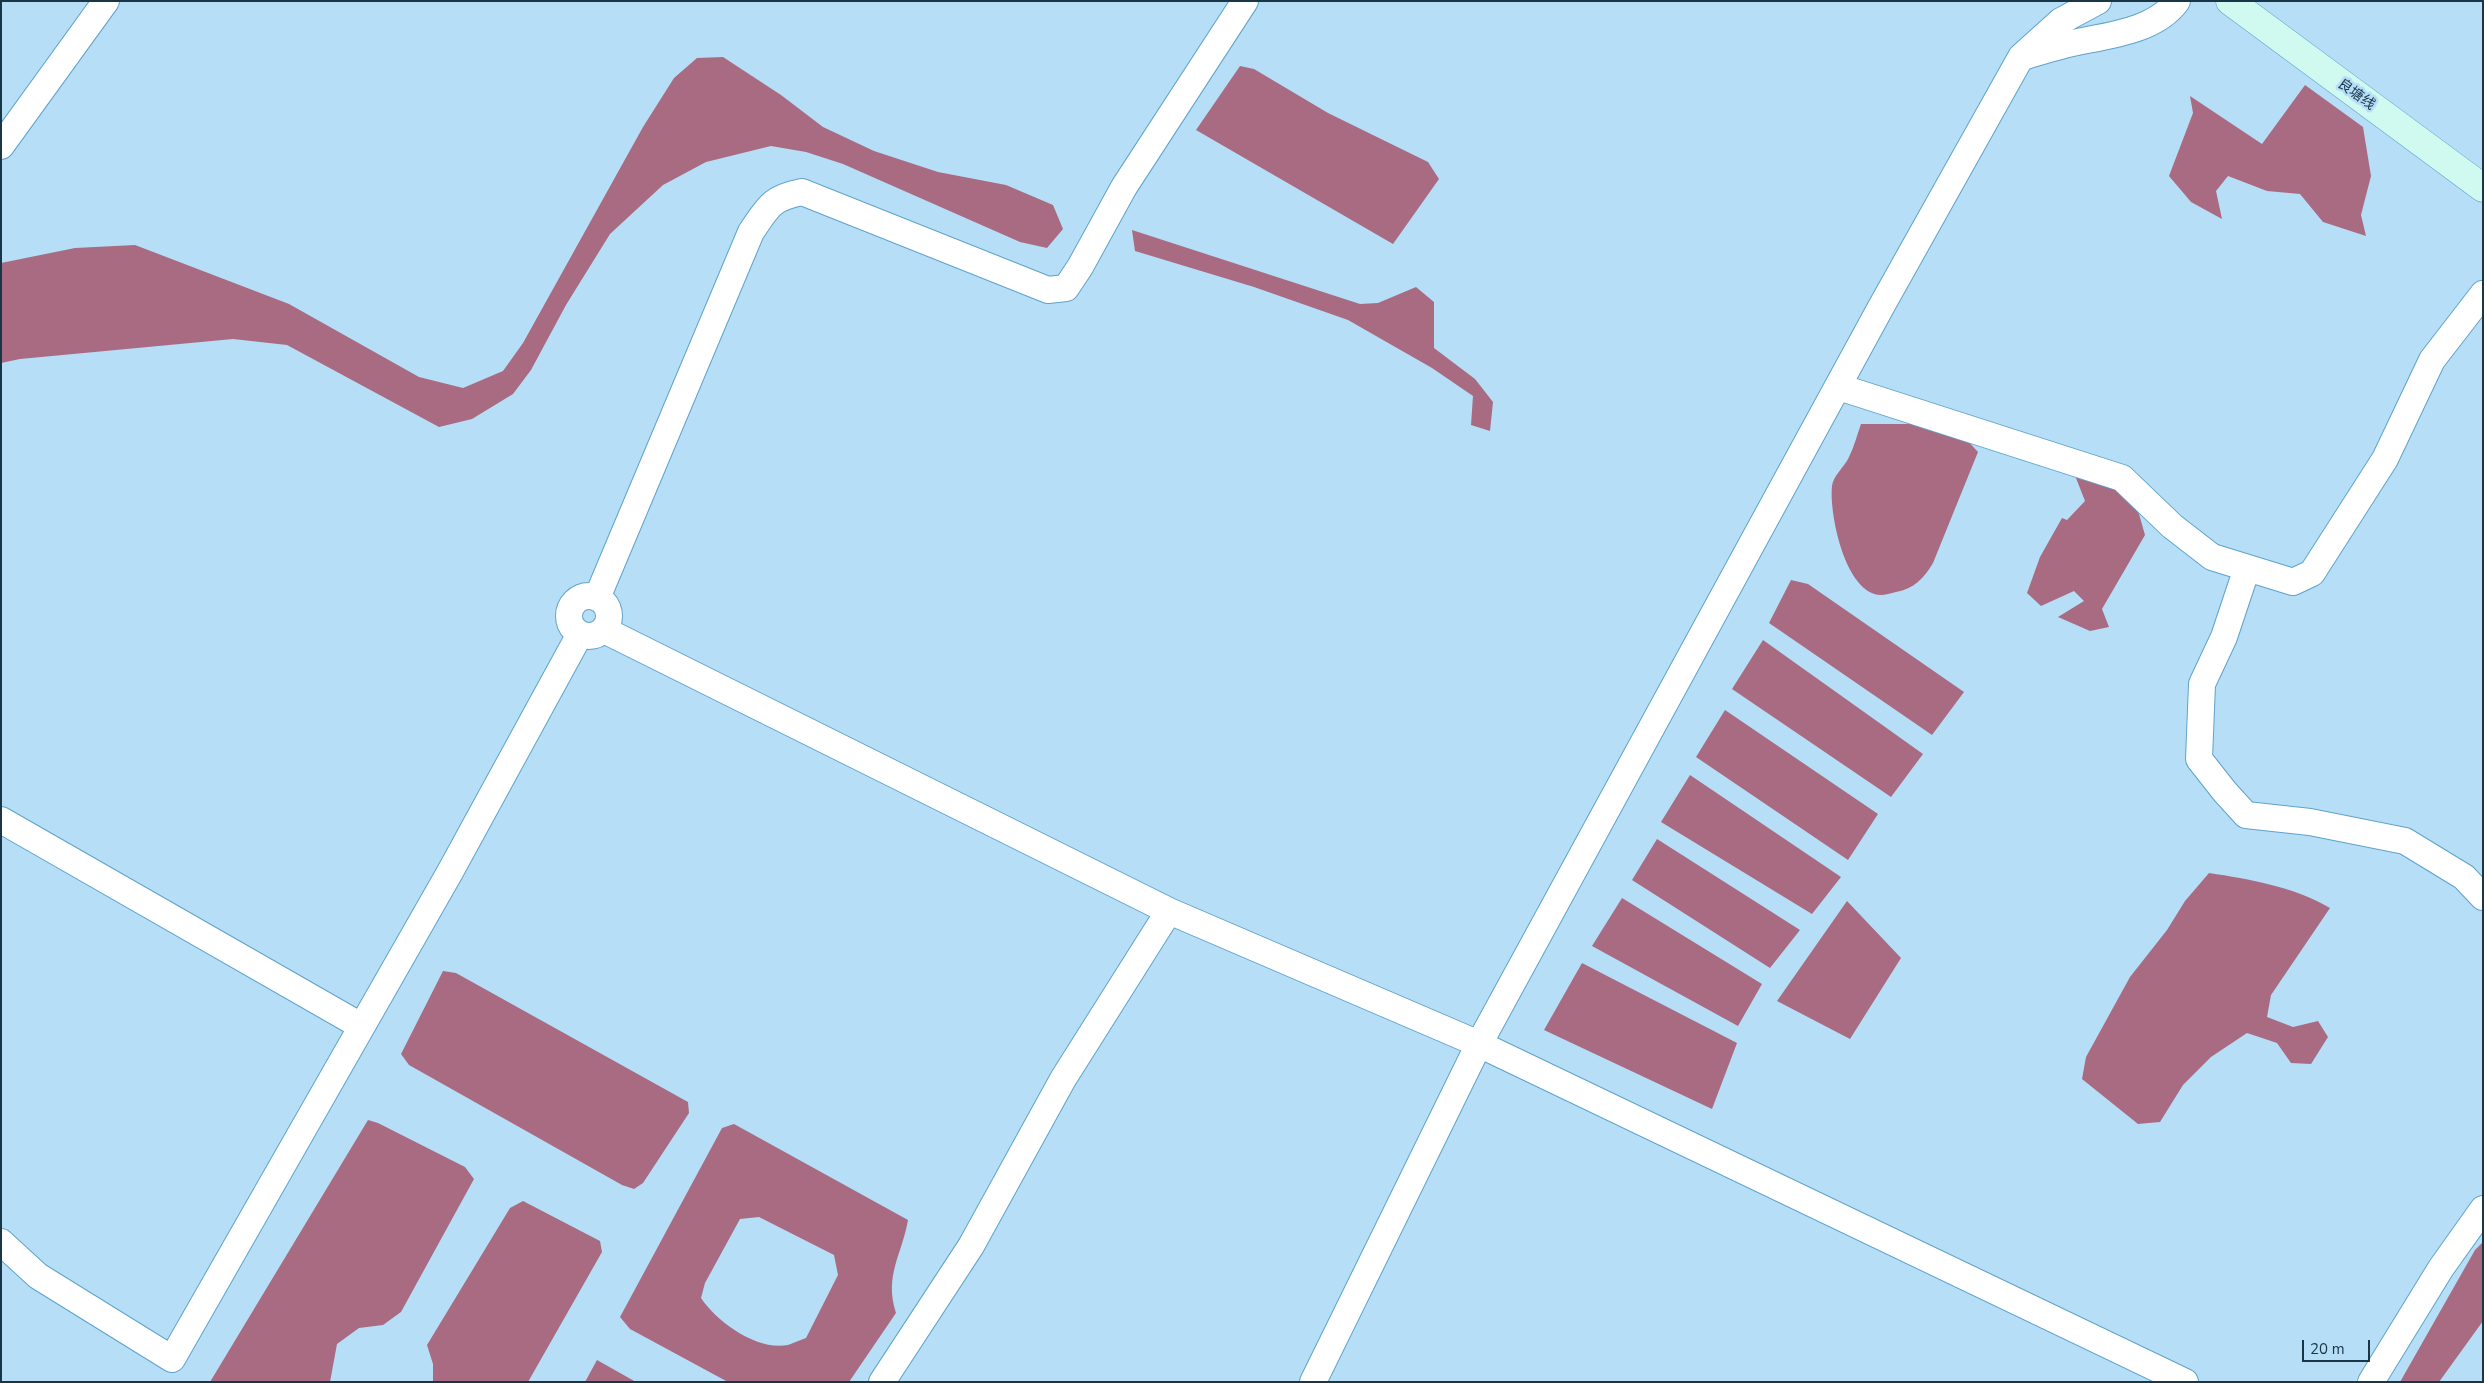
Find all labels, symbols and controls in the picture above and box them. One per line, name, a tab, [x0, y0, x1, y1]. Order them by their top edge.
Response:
street label: 良塘线	[2334, 76, 2378, 114]
scale bar	[2304, 1330, 2372, 1362]
text: 20 m	[2310, 1339, 2345, 1359]

